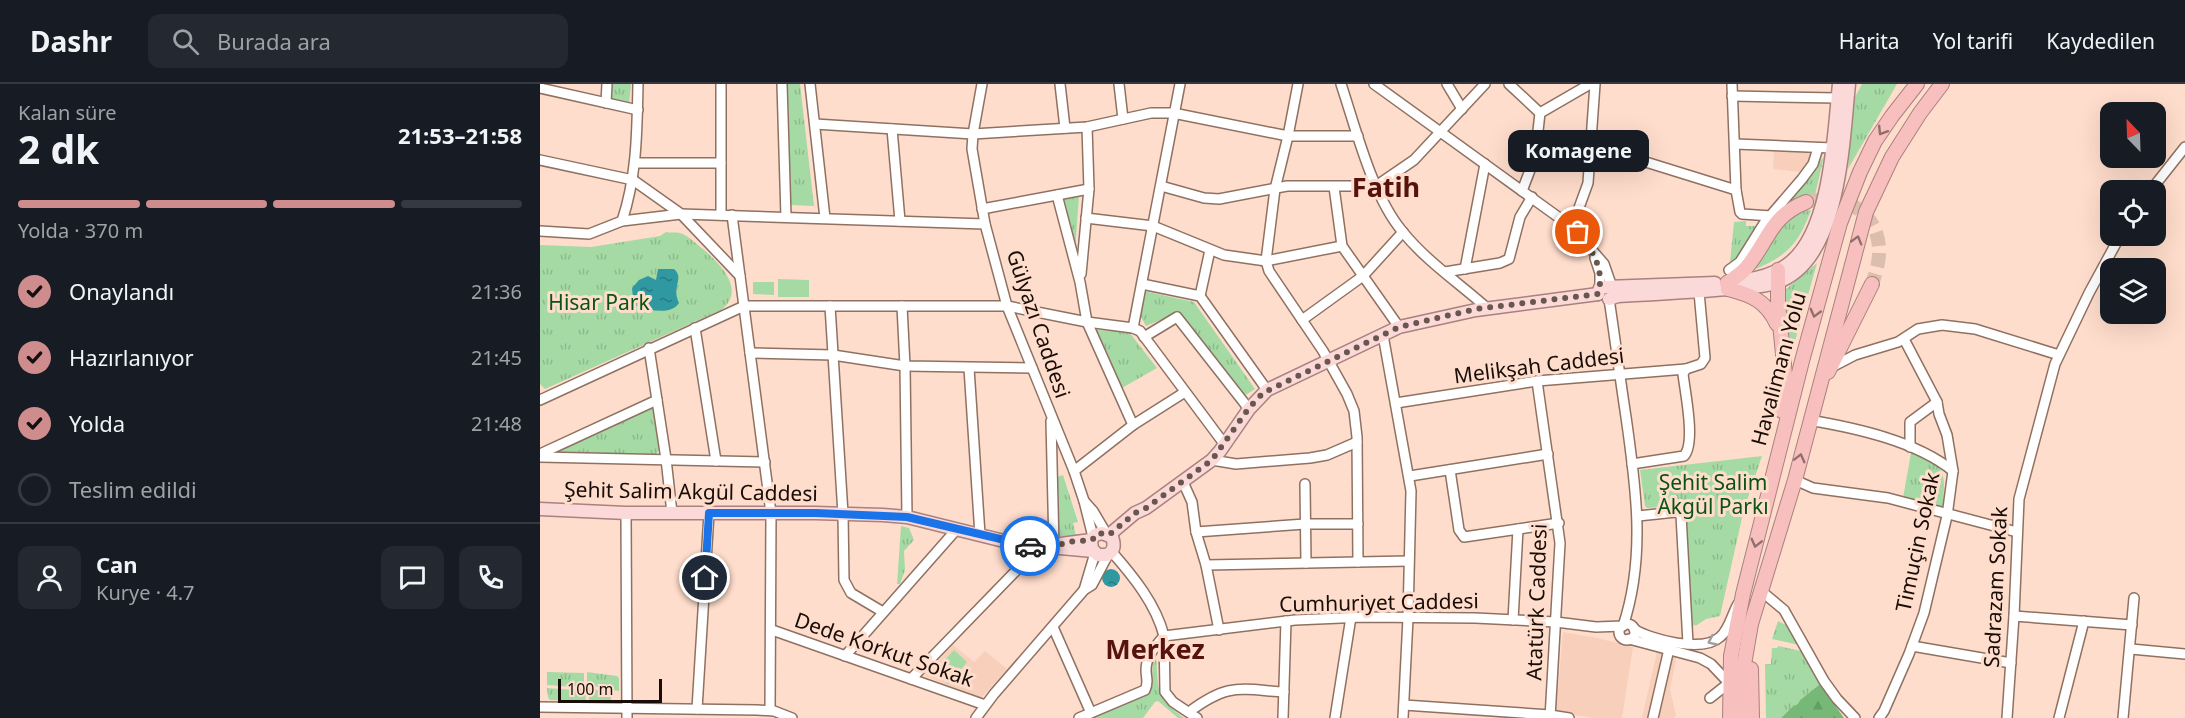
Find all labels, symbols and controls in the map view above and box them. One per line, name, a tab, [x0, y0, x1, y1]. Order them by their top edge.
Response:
search box	[148, 14, 568, 68]
text: Dashr	[30, 22, 112, 60]
icon: search	[169, 25, 202, 58]
text: Burada ara	[217, 26, 331, 56]
text: Harita	[1839, 27, 1900, 55]
text: Yol tarifi	[1933, 27, 2013, 55]
text: Kaydedilen	[2046, 27, 2155, 55]
text: Kalan süre	[18, 99, 117, 126]
north arrow	[2100, 102, 2166, 168]
map controls	[2100, 102, 2166, 324]
text: 21:53–21:58	[398, 120, 522, 150]
text: 2 dk	[18, 122, 99, 175]
one-way arrow	[1877, 125, 1889, 135]
callout: Komagene	[1508, 130, 1648, 172]
text: Komagene	[1525, 137, 1632, 164]
district label: Fatih	[1352, 168, 1420, 205]
button: locate	[2100, 180, 2166, 246]
pin	[1552, 206, 1603, 257]
icon: bag	[1561, 215, 1594, 248]
text: Yolda · 370 m	[18, 217, 143, 244]
one-way arrow	[1850, 235, 1863, 245]
street label: Gülyazı Caddesi	[1000, 246, 1077, 402]
button: layers	[2100, 258, 2166, 324]
icon: check	[18, 275, 51, 308]
text: Onaylandı	[69, 276, 174, 306]
text: 21:36	[471, 278, 522, 305]
park label: Hisar Park	[548, 288, 650, 316]
street label: Havalimanı Yolu	[1744, 289, 1812, 449]
one-way arrow	[1810, 307, 1822, 318]
icon: check	[18, 341, 51, 374]
street label: Melikşah Caddesi	[1452, 341, 1626, 389]
text: Hazırlanıyor	[69, 342, 194, 372]
text: 21:45	[471, 344, 522, 371]
icon: check	[18, 407, 51, 440]
text: Yolda	[69, 408, 125, 438]
text: 21:48	[471, 410, 522, 437]
one-way arrow	[1793, 453, 1806, 463]
park label: Şehit Salim Akgül Parkı	[1657, 468, 1769, 520]
street label: Timuçin Sokak	[1889, 469, 1946, 614]
text: Teslim edildi	[69, 474, 197, 504]
street label: Şehit Salim Akgül Caddesi	[564, 475, 818, 507]
street label: Sadrazam Sokak	[1977, 505, 2013, 668]
courier	[1000, 516, 1060, 576]
street label: Atatürk Caddesi	[1519, 523, 1553, 681]
icon: car	[1014, 530, 1047, 563]
one-way arrow	[1750, 538, 1763, 548]
button: person	[18, 546, 81, 609]
button: chat	[381, 546, 444, 609]
button: phone	[459, 546, 522, 609]
text: Can	[96, 549, 138, 579]
pin	[679, 552, 730, 603]
icon: home	[688, 561, 721, 594]
text: Kurye · 4.7	[96, 579, 194, 606]
street label: Cumhuriyet Caddesi	[1279, 586, 1479, 618]
street label: Dede Korkut Sokak	[791, 605, 978, 693]
district label: Merkez	[1105, 630, 1205, 667]
one-way arrow	[1707, 633, 1718, 645]
scale bar	[558, 676, 662, 704]
text: 100 m	[567, 678, 614, 700]

